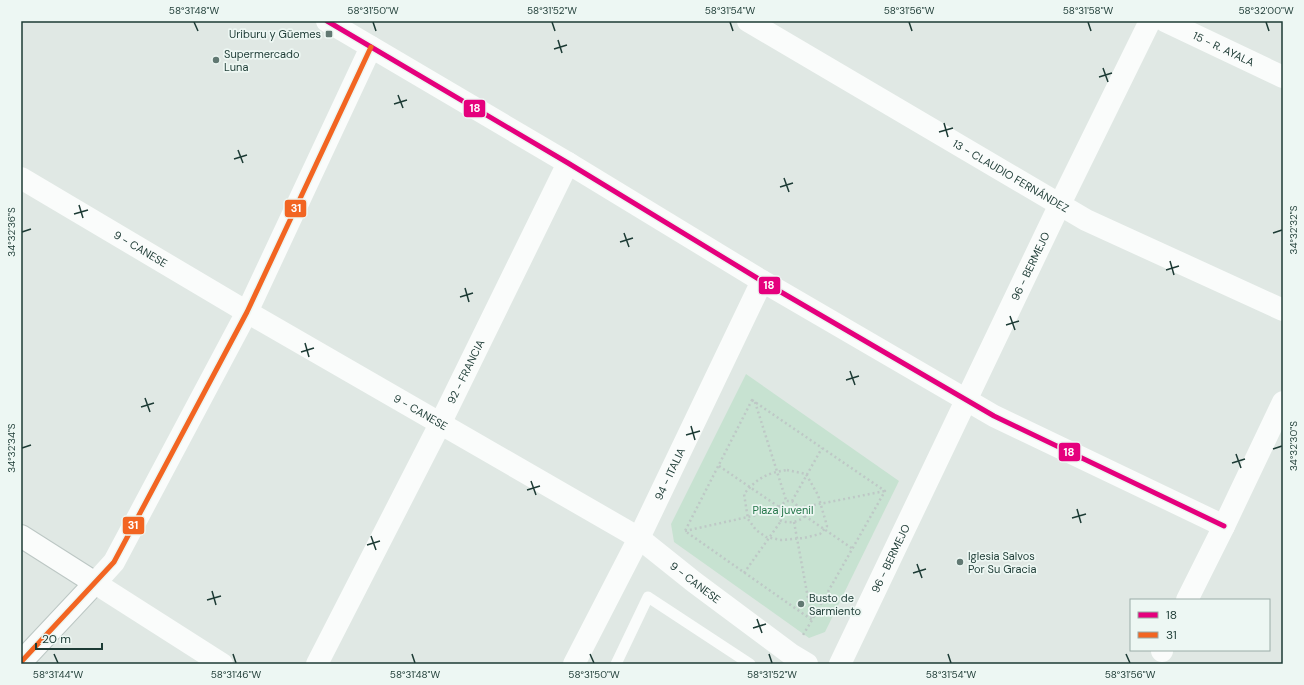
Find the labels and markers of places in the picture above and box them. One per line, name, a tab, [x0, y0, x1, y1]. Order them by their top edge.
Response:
place label: Uriburu y Güemes	[229, 27, 321, 41]
marker: Uriburu y Güemes	[324, 29, 334, 39]
place label: Supermercado Luna	[224, 47, 300, 74]
marker: Supermercado Luna	[211, 55, 221, 65]
place label: Iglesia Salvos Por Su Gracia	[968, 549, 1037, 576]
marker: Iglesia Salvos Por Su Gracia	[955, 557, 965, 567]
place label: Busto de Sarmiento	[809, 591, 861, 618]
marker: Busto de Sarmiento	[796, 599, 806, 609]

